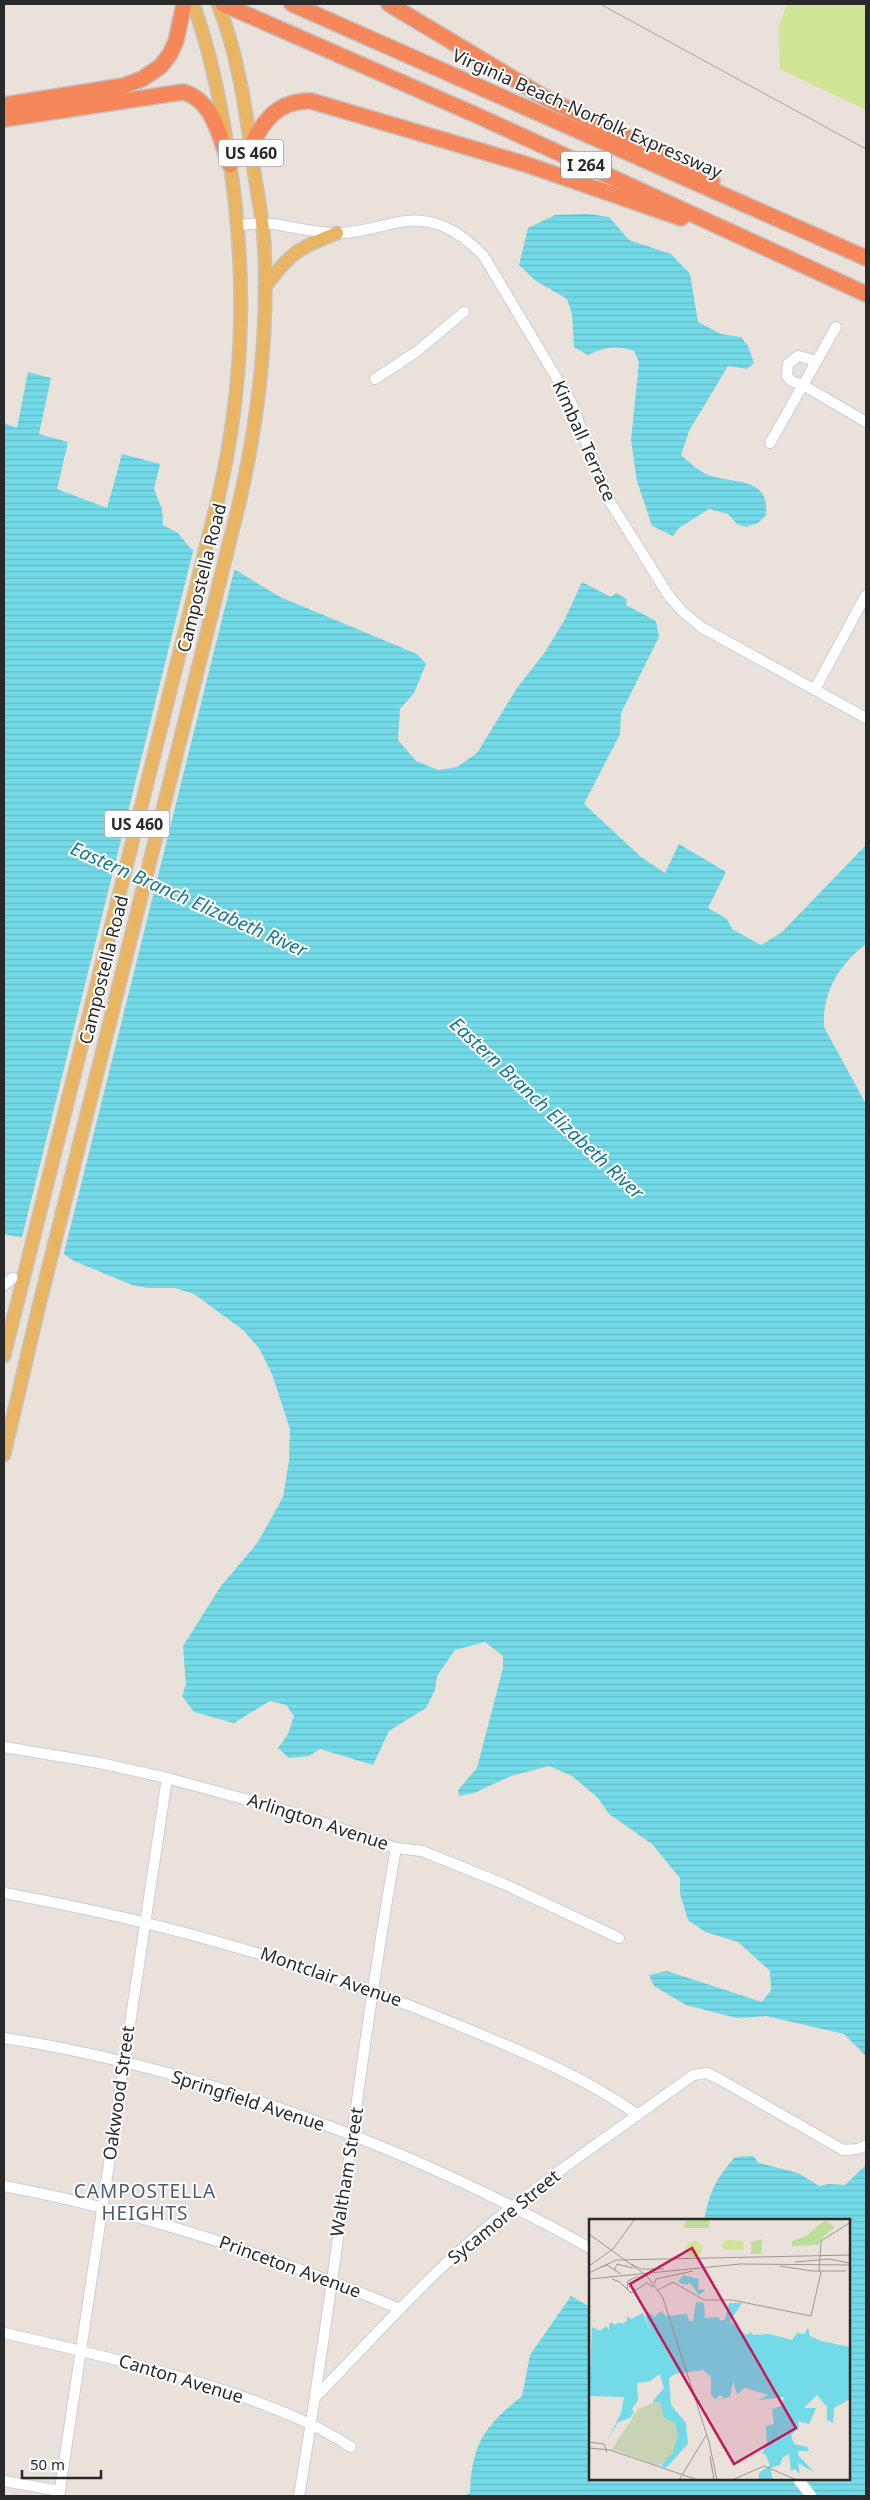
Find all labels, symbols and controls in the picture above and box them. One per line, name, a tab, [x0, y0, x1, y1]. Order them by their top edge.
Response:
street label: Virginia Beach-Norfolk Expressway	[449, 43, 727, 184]
road number: US 460	[218, 140, 284, 167]
road number: I 264	[561, 152, 611, 178]
street label: Kimball Terrace	[548, 376, 622, 505]
street label: Campostella Road	[171, 501, 231, 655]
road number: US 460	[104, 811, 170, 838]
water label: Eastern Branch Elizabeth River	[67, 835, 313, 964]
street label: Campostella Road	[73, 893, 133, 1047]
water label: Eastern Branch Elizabeth River	[444, 1011, 651, 1206]
street label: Arlington Avenue	[245, 1787, 392, 1855]
street label: Montclair Avenue	[257, 1941, 405, 2012]
street label: Oakwood Street	[97, 2024, 139, 2162]
street label: Springfield Avenue	[169, 2064, 328, 2136]
street label: Waltham Street	[324, 2105, 368, 2238]
street label: Sycamore Street	[442, 2163, 565, 2269]
district label: CAMPOSTELLA HEIGHTS	[74, 2178, 216, 2226]
inset map	[589, 2219, 850, 2480]
street label: Princeton Avenue	[216, 2229, 365, 2303]
street label: Canton Avenue	[116, 2348, 246, 2408]
scale bar	[22, 2448, 101, 2480]
text: 50 m	[30, 2454, 65, 2474]

